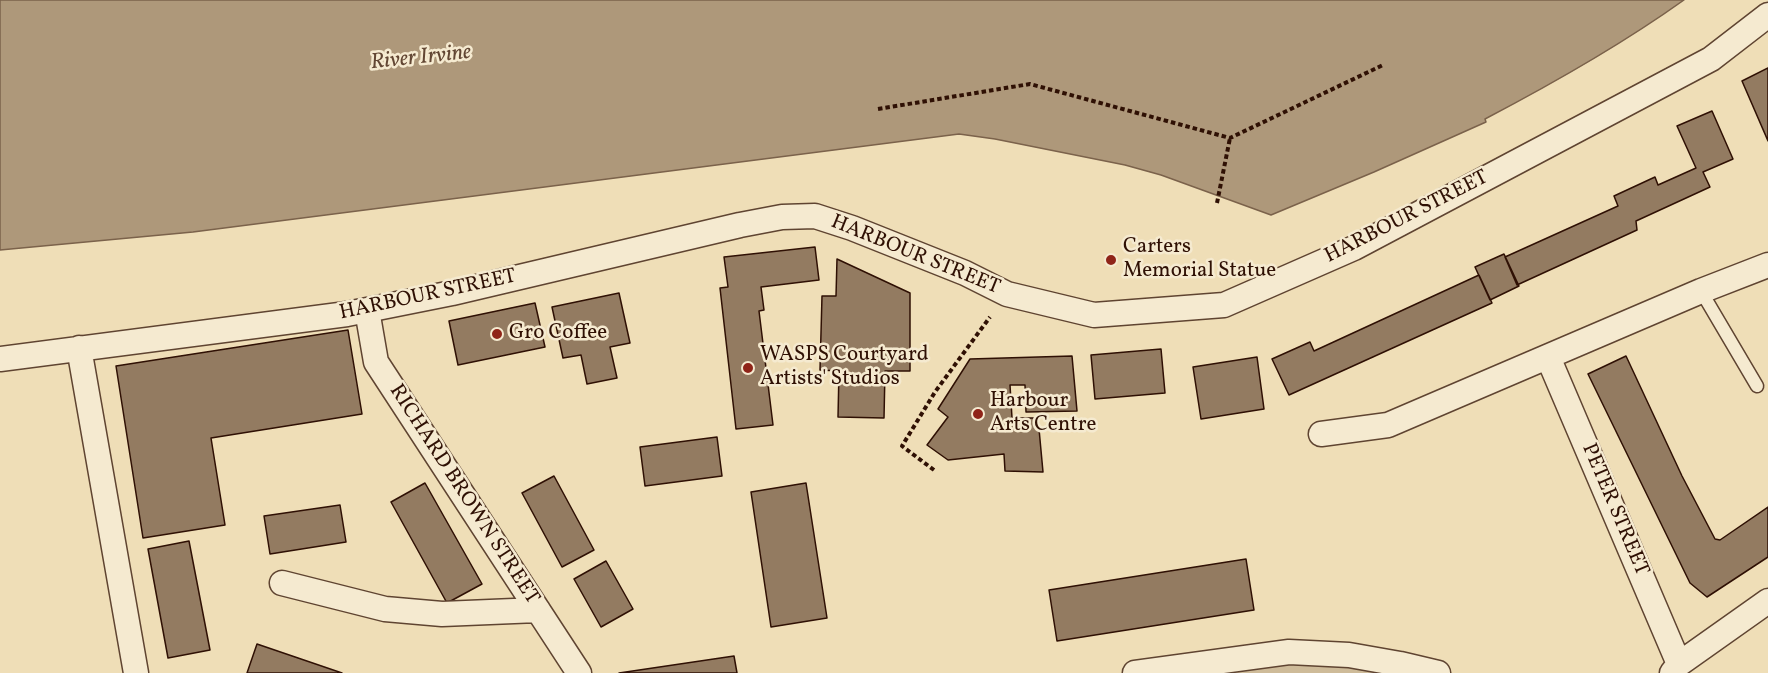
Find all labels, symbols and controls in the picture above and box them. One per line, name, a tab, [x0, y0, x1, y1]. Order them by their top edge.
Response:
water label: River Irvine	[370, 41, 472, 77]
street label: HARBOUR STREET	[1321, 166, 1493, 270]
street label: HARBOUR STREET	[827, 211, 1003, 301]
place label: Carters Memorial Statue	[1123, 235, 1276, 285]
marker: Carters Memorial Statue	[1104, 253, 1118, 267]
street label: HARBOUR STREET	[337, 265, 519, 327]
place label: Gro Coffee	[509, 321, 607, 347]
marker: Gro Coffee	[490, 327, 504, 341]
place label: WASPS Courtyard Artists' Studios	[760, 343, 929, 393]
marker: WASPS Courtyard Artists' Studios	[741, 361, 755, 375]
street label: RICHARD BROWN STREET	[382, 380, 544, 610]
place label: Harbour Arts Centre	[990, 389, 1096, 439]
marker: Harbour Arts Centre	[971, 407, 985, 421]
street label: PETER STREET	[1575, 440, 1653, 580]

